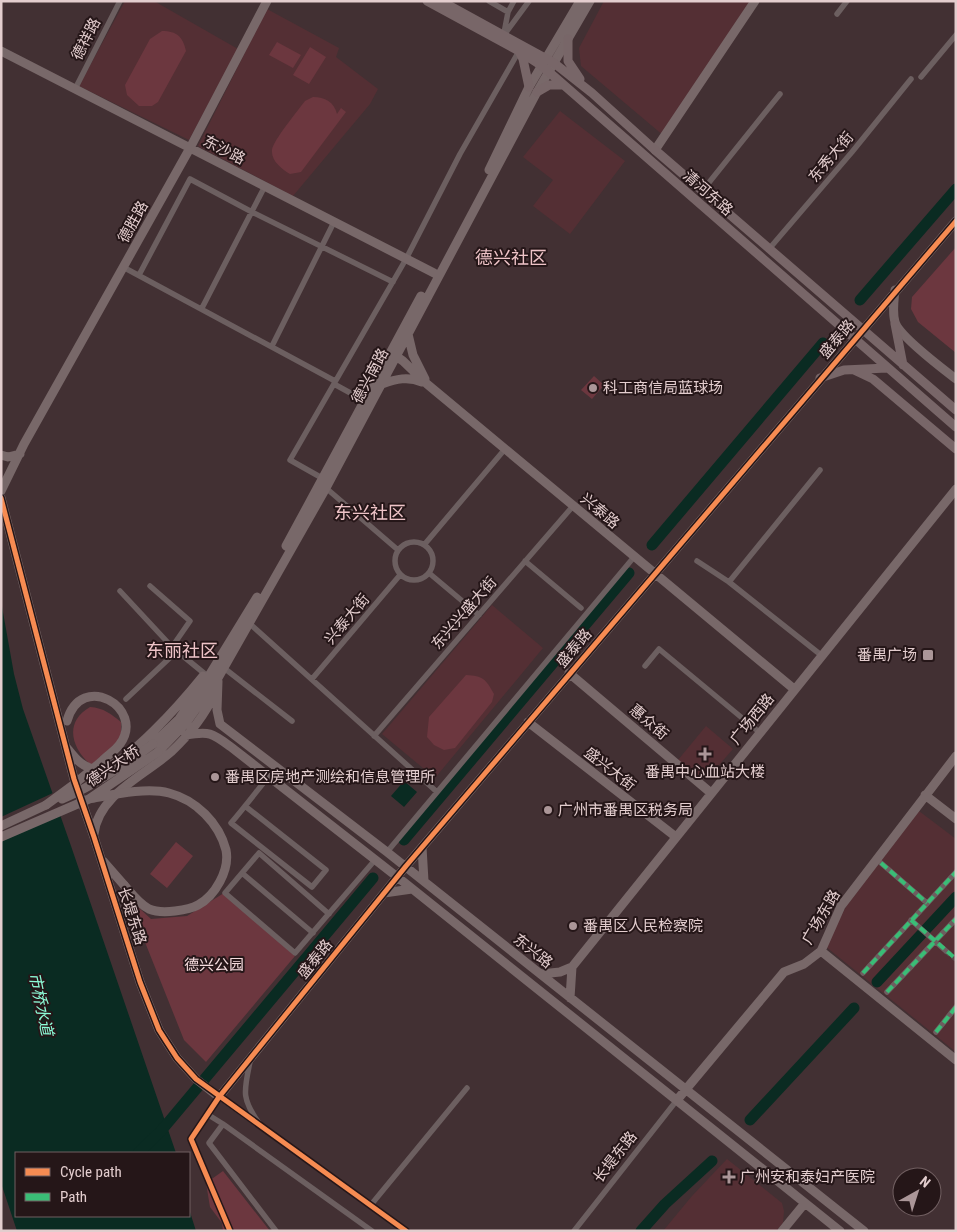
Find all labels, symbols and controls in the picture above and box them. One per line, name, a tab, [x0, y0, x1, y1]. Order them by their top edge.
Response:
street label: 德祥路	[68, 15, 104, 63]
street label: 东秀大街	[805, 128, 857, 186]
street label: 东沙路	[200, 132, 248, 168]
street label: 清河东路	[679, 167, 737, 219]
street label: 德胜路	[114, 198, 152, 246]
district label: 德兴社区	[475, 247, 547, 268]
street label: 盛泰路	[816, 316, 858, 362]
street label: 德兴南路	[348, 345, 392, 407]
place label: 科工商信局蓝球场	[603, 379, 723, 397]
marker: 科工商信局蓝球场	[587, 382, 599, 394]
street label: 兴泰路	[577, 490, 623, 532]
district label: 东兴社区	[334, 502, 406, 523]
street label: 东兴兴盛大街	[428, 573, 500, 653]
street label: 兴泰大街	[321, 590, 373, 648]
street label: 盛泰路	[553, 625, 595, 671]
district label: 东丽社区	[146, 640, 218, 661]
place label: 番禺广场	[857, 646, 917, 664]
marker: 番禺广场	[921, 648, 935, 662]
street label: 广场西路	[726, 690, 778, 748]
street label: 惠众街	[626, 701, 672, 743]
street label: 德兴大桥	[83, 742, 143, 790]
street label: 盛兴大街	[581, 743, 639, 795]
marker: 番禺中心血站大楼	[698, 747, 712, 761]
place label: 番禺中心血站大楼	[645, 763, 765, 781]
place label: 番禺区房地产测绘和信息管理所	[225, 768, 435, 786]
marker: 番禺区房地产测绘和信息管理所	[209, 771, 221, 783]
place label: 广州市番禺区税务局	[558, 801, 693, 819]
marker: 广州市番禺区税务局	[542, 804, 554, 816]
street label: 长堤东路	[114, 885, 150, 947]
street label: 广场东路	[798, 887, 844, 947]
place label: 番禺区人民检察院	[583, 917, 703, 935]
marker: 番禺区人民检察院	[567, 920, 579, 932]
street label: 东兴路	[510, 930, 556, 972]
street label: 盛泰路	[294, 936, 336, 982]
park label: 德兴公园	[184, 956, 244, 974]
water label: 市桥水道	[25, 971, 57, 1039]
street label: 长堤东路	[589, 1128, 641, 1186]
legend	[15, 1152, 190, 1217]
text: Cycle path	[60, 1163, 122, 1181]
north arrow	[892, 1167, 942, 1217]
place label: 广州安和泰妇产医院	[740, 1168, 875, 1186]
marker: 广州安和泰妇产医院	[722, 1170, 736, 1184]
text: N	[917, 1173, 934, 1191]
text: Path	[60, 1188, 87, 1206]

